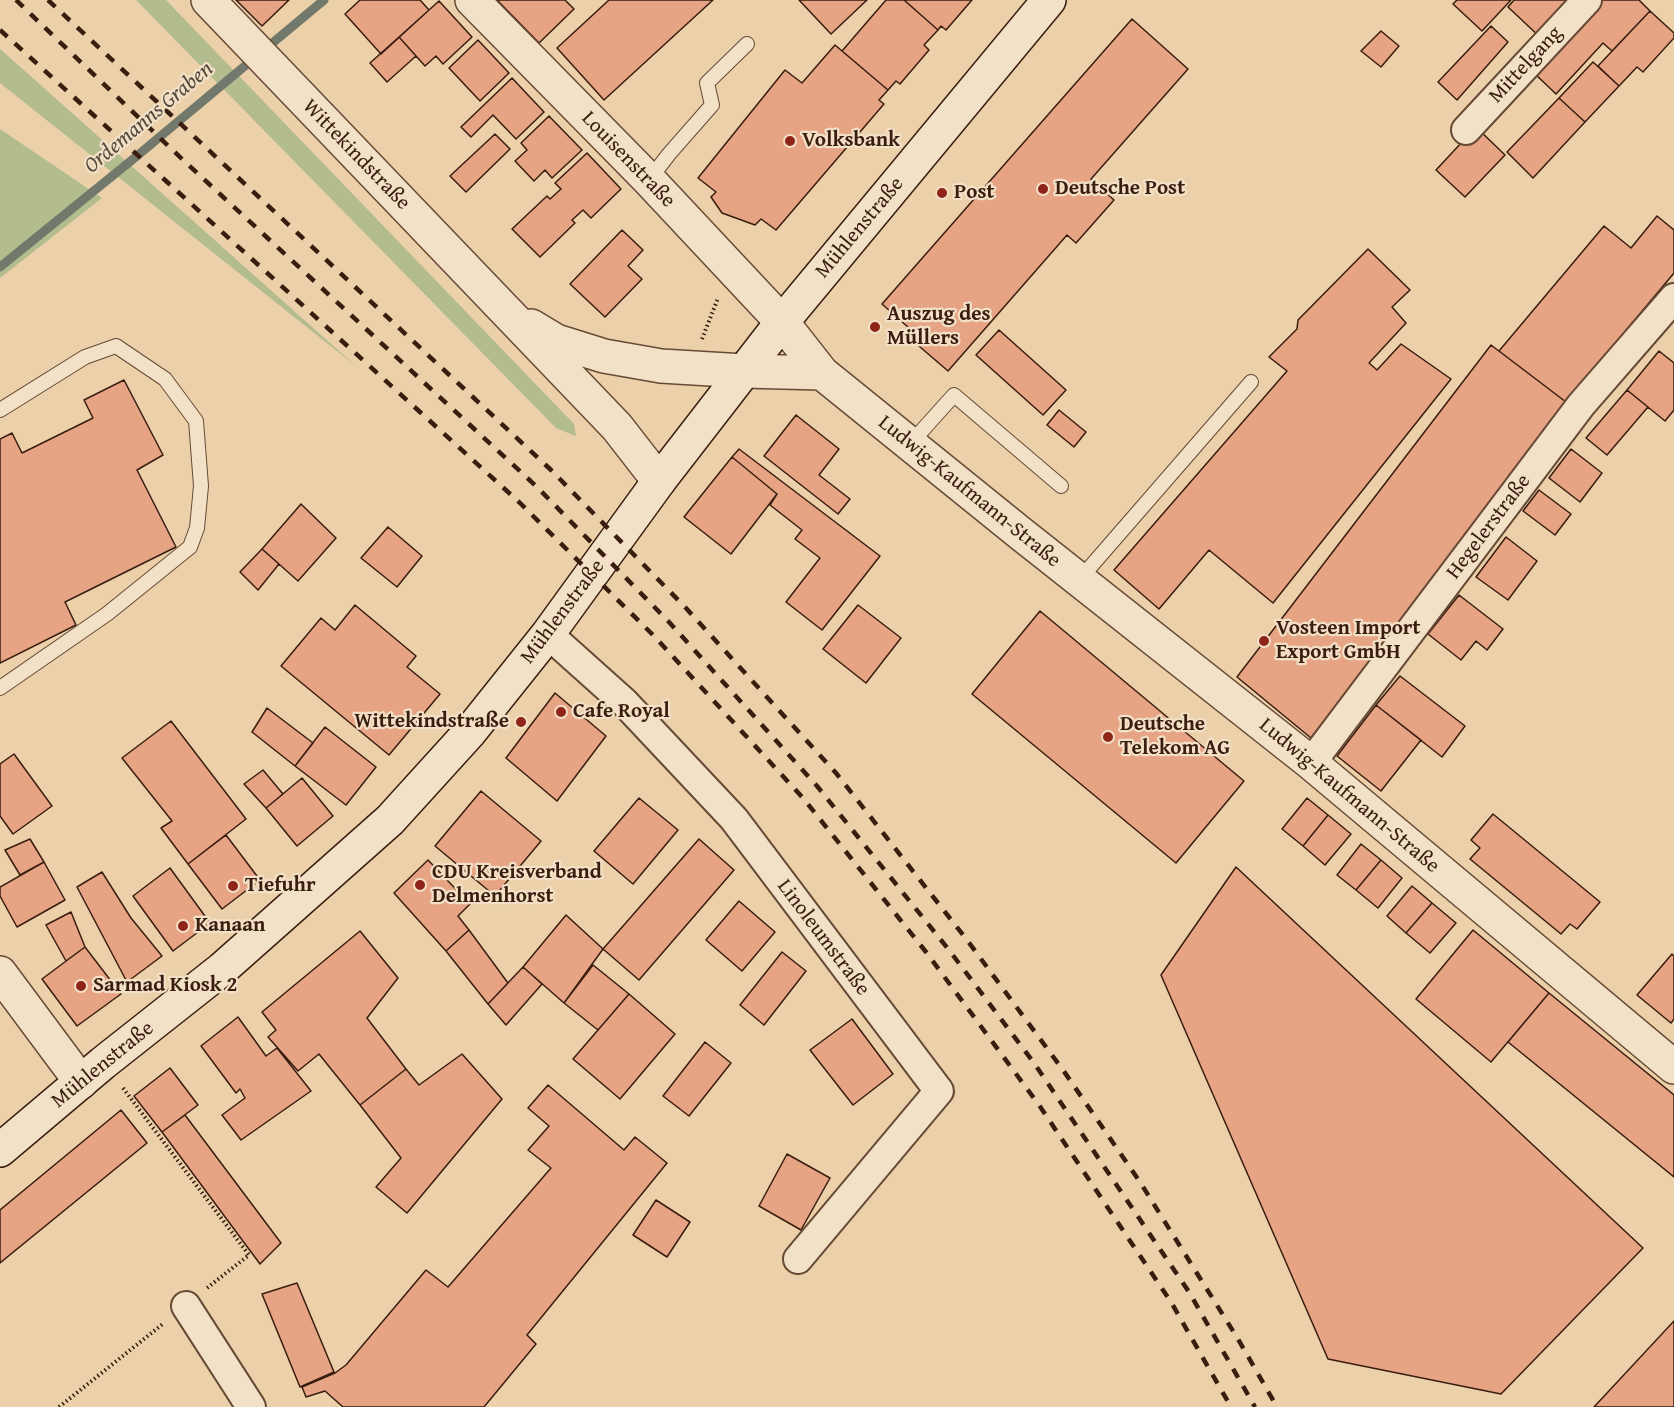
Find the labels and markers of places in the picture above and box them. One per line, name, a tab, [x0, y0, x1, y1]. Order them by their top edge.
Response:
place label: Volksbank	[802, 128, 900, 154]
marker: Volksbank	[783, 134, 797, 148]
place label: Deutsche Post	[1055, 176, 1185, 202]
place label: Post	[954, 180, 994, 206]
marker: Deutsche Post	[1036, 182, 1050, 196]
marker: Post	[935, 186, 949, 200]
place label: Auszug des Müllers	[887, 302, 991, 352]
marker: Auszug des Müllers	[868, 320, 882, 334]
place label: Vosteen Import Export GmbH	[1276, 616, 1420, 666]
marker: Vosteen Import Export GmbH	[1257, 634, 1271, 648]
place label: Cafe Royal	[573, 699, 670, 725]
marker: Cafe Royal	[554, 705, 568, 719]
place label: Wittekindstraße	[354, 709, 509, 735]
place label: Deutsche Telekom AG	[1120, 712, 1230, 762]
marker: Wittekindstraße	[514, 715, 528, 729]
marker: Deutsche Telekom AG	[1101, 730, 1115, 744]
place label: CDU Kreisverband Delmenhorst	[432, 860, 602, 910]
place label: Tiefuhr	[245, 873, 316, 899]
marker: CDU Kreisverband Delmenhorst	[413, 878, 427, 892]
marker: Tiefuhr	[226, 879, 240, 893]
place label: Kanaan	[195, 913, 265, 939]
marker: Kanaan	[176, 919, 190, 933]
place label: Sarmad Kiosk 2	[93, 973, 237, 999]
marker: Sarmad Kiosk 2	[74, 979, 88, 993]

